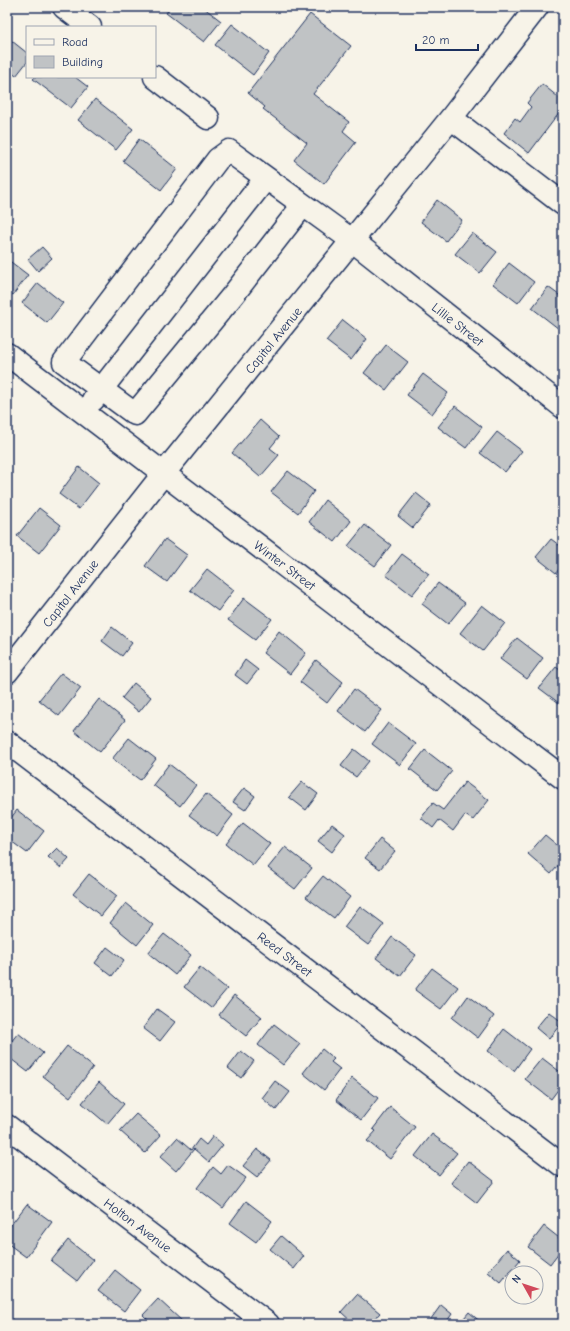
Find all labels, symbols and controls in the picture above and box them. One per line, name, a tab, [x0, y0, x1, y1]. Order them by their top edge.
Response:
legend	[26, 26, 156, 78]
scale bar	[416, 26, 478, 52]
text: 20 m	[422, 33, 450, 47]
text: Road	[62, 35, 88, 49]
text: Building	[62, 55, 103, 69]
street label: Lillie Street	[429, 300, 488, 350]
street label: Capitol Avenue	[242, 304, 305, 377]
street label: Winter Street	[251, 537, 320, 594]
street label: Capitol Avenue	[39, 556, 102, 630]
street label: Reed Street	[254, 929, 316, 981]
street label: Holton Avenue	[101, 1195, 175, 1256]
north arrow	[504, 1265, 544, 1305]
text: N	[509, 1272, 524, 1286]

